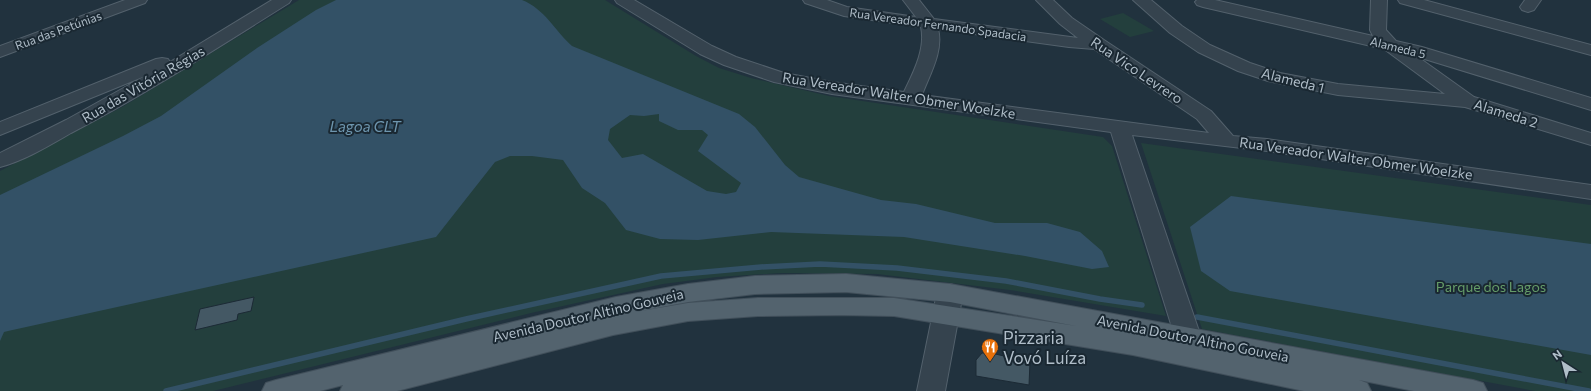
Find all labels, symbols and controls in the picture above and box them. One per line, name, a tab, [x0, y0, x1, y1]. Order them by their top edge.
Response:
street label: Rua Vereador Fernando Spadacia	[849, 5, 1027, 43]
street label: Rua das Petúnias	[13, 8, 103, 52]
street label: Rua Vico Levrero	[1088, 33, 1186, 107]
street label: Alameda 5	[1369, 33, 1427, 61]
street label: Rua das Vitória Régias	[78, 42, 208, 126]
street label: Alameda 1	[1260, 64, 1326, 96]
street label: Rua Vereador Walter Obmer Woelzke	[781, 68, 1017, 122]
street label: Alameda 2	[1472, 95, 1540, 131]
water label: Lagoa CLT	[329, 117, 402, 135]
street label: Rua Vereador Walter Obmer Woelzke	[1238, 133, 1474, 183]
park label: Parque dos Lagos	[1436, 278, 1546, 295]
street label: Avenida Doutor Altino Gouveia	[491, 285, 685, 345]
street label: Avenida Doutor Altino Gouveia	[1096, 311, 1290, 365]
place label: Pizzaria Vovó Luíza	[1003, 327, 1086, 368]
restaurant icon: Pizzaria Vovó Luíza	[980, 337, 1000, 362]
north arrow	[1543, 343, 1583, 383]
text: N	[1550, 347, 1564, 362]

